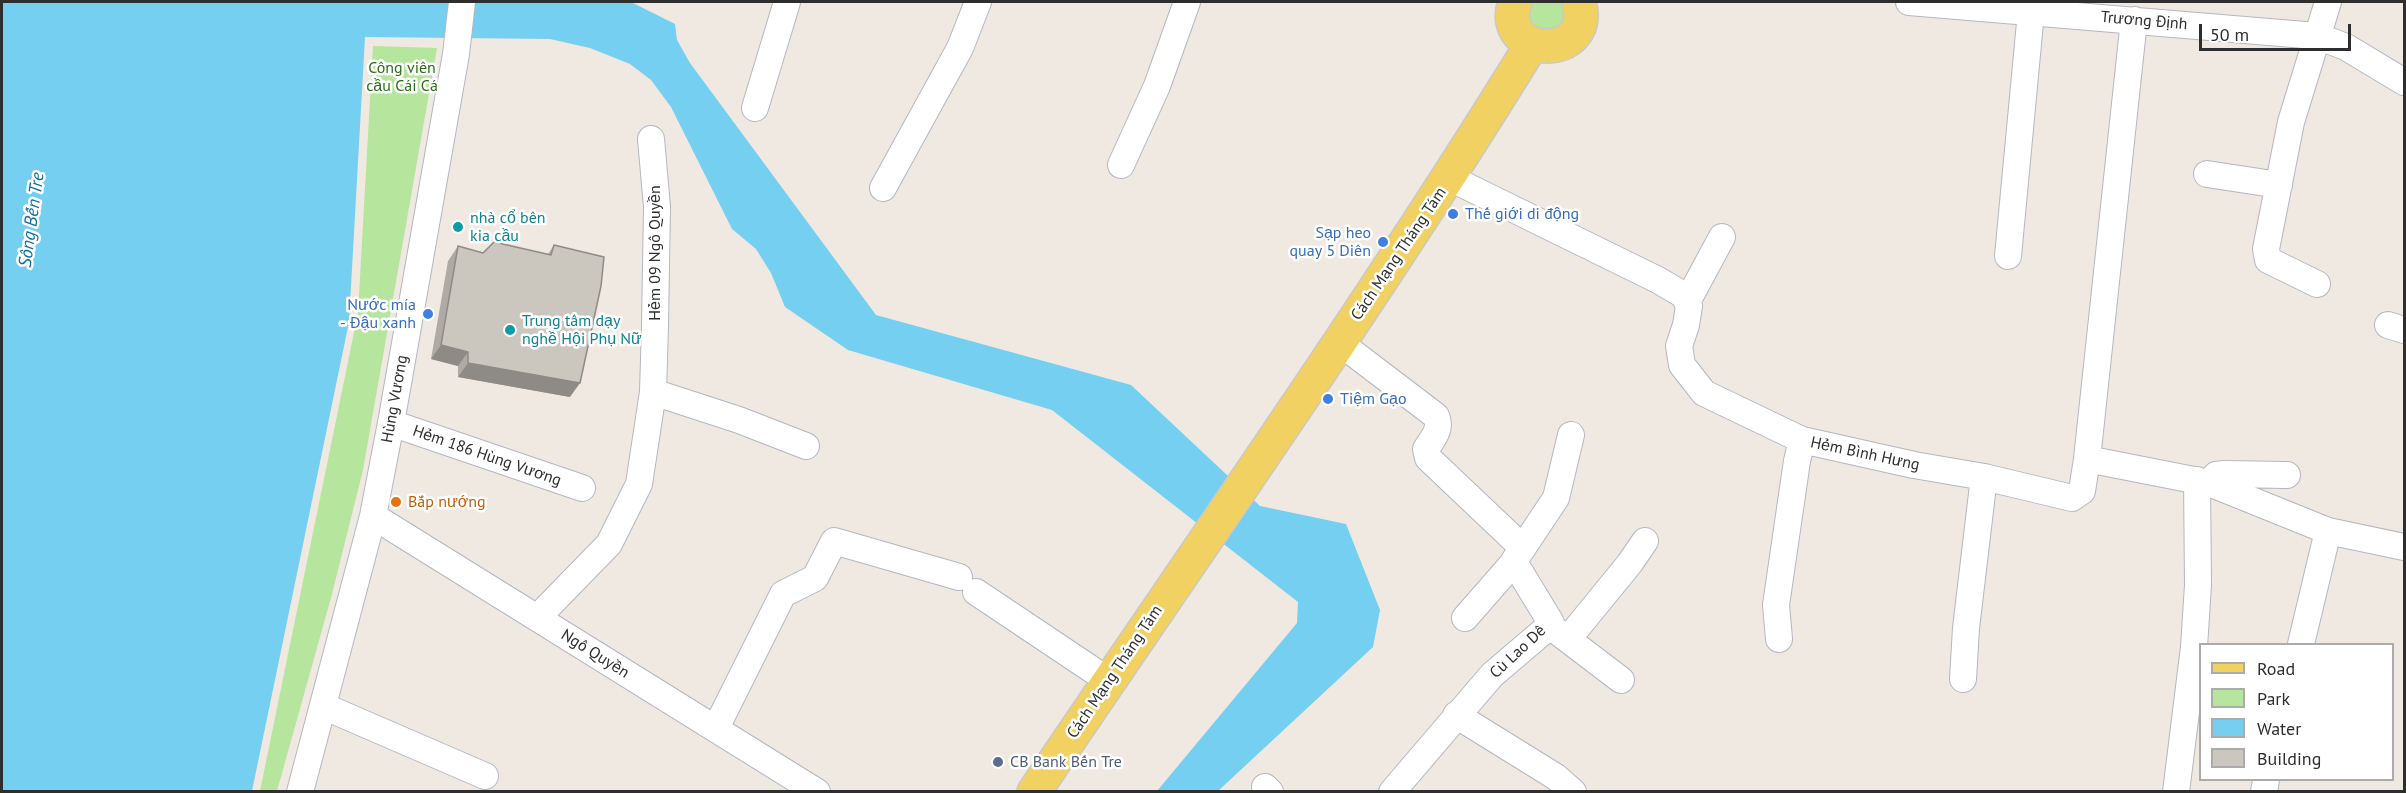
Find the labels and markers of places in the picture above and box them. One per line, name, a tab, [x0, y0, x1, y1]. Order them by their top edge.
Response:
place label: Thế giới di động	[1465, 204, 1579, 224]
marker: Thế giới di động	[1446, 207, 1460, 221]
place label: nhà cổ bên kia cầu	[470, 208, 546, 246]
marker: nhà cổ bên kia cầu	[451, 220, 465, 234]
place label: Sạp heo quay 5 Diên	[1289, 223, 1371, 261]
marker: Sạp heo quay 5 Diên	[1376, 235, 1390, 249]
place label: Nước mía - Đậu xanh	[340, 295, 416, 333]
marker: Nước mía - Đậu xanh	[421, 307, 435, 321]
place label: Trung tâm dạy nghề Hội Phụ Nữ	[522, 311, 642, 349]
marker: Trung tâm dạy nghề Hội Phụ Nữ	[503, 323, 517, 337]
place label: Tiệm Gạo	[1340, 389, 1407, 409]
marker: Tiệm Gạo	[1321, 392, 1335, 406]
place label: Bắp nướng	[408, 492, 486, 512]
marker: Bắp nướng	[389, 495, 403, 509]
place label: CB Bank Bến Tre	[1010, 752, 1122, 772]
marker: CB Bank Bến Tre	[991, 755, 1005, 769]

